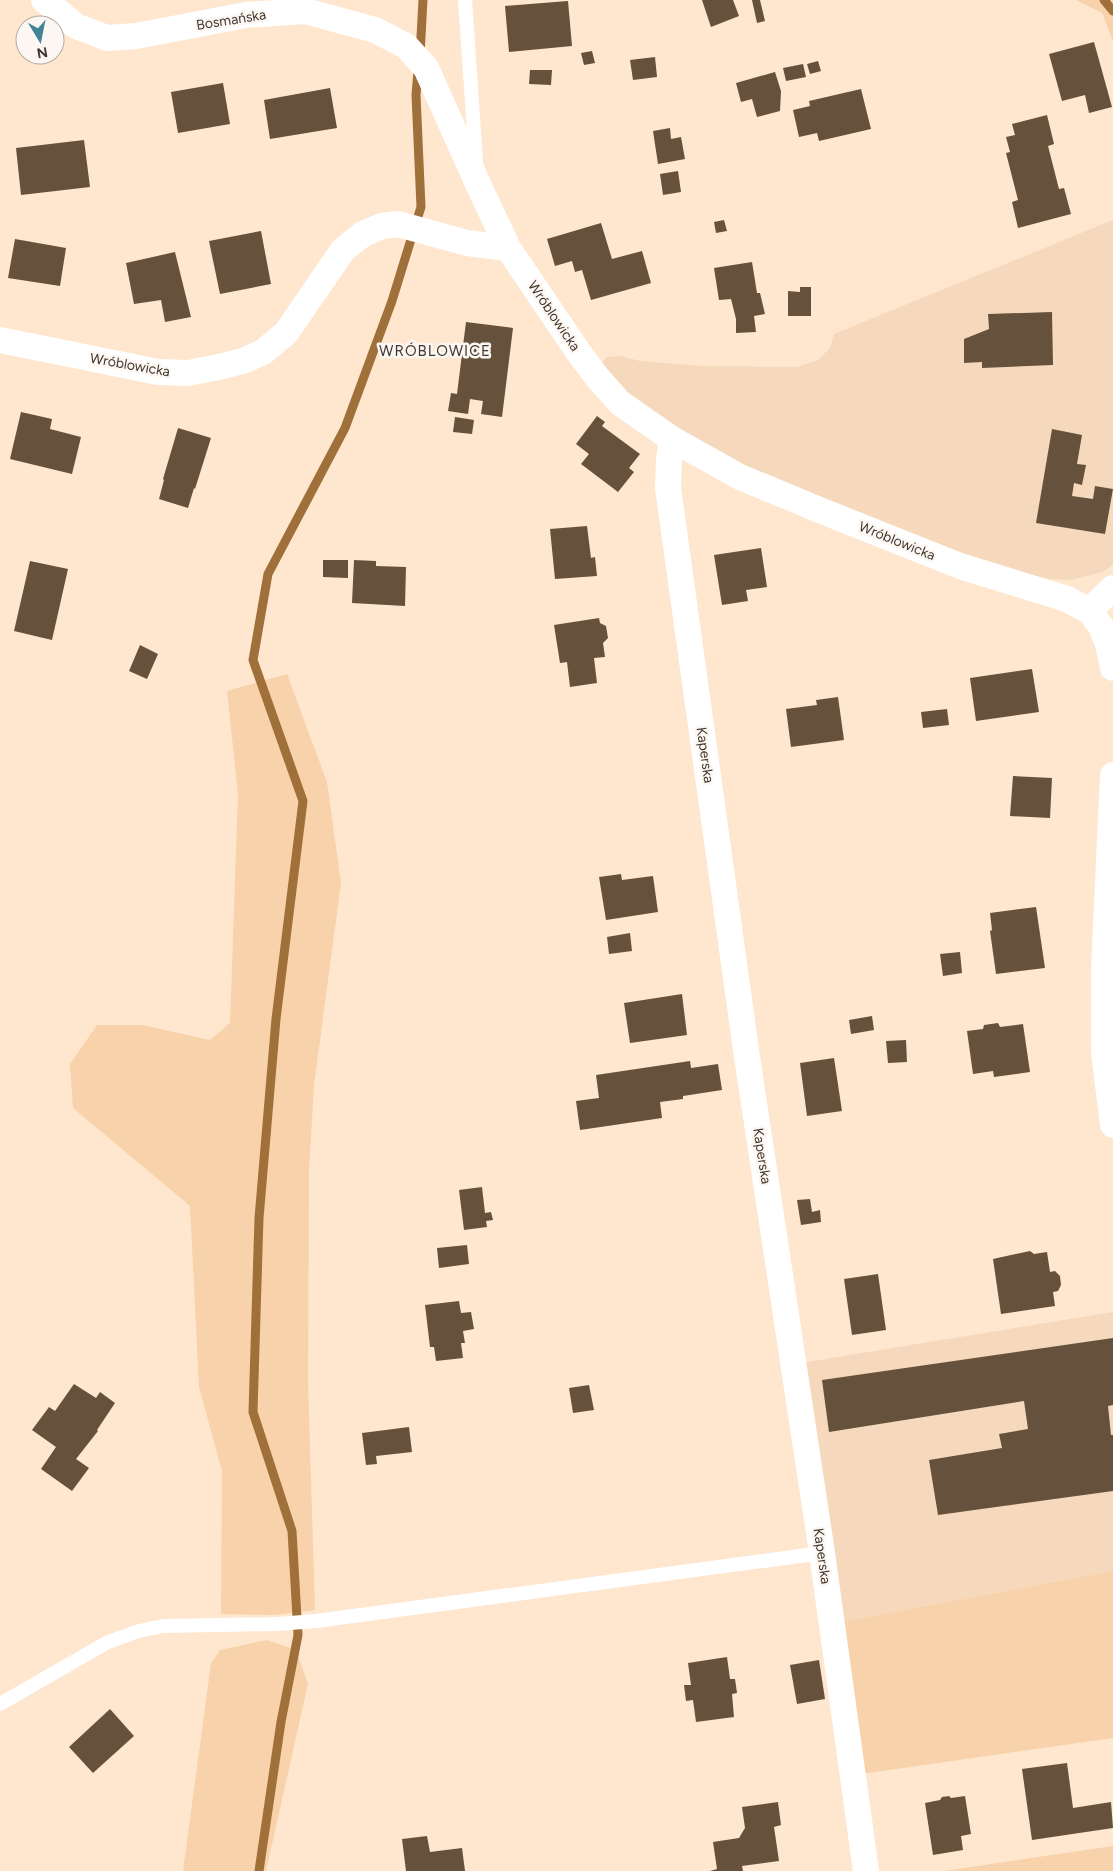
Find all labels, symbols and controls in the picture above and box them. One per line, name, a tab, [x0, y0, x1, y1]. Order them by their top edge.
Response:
street label: Bosmańska	[195, 6, 267, 34]
north arrow	[15, 15, 65, 65]
text: N	[35, 43, 49, 62]
street label: Wróblowicka	[524, 278, 584, 354]
district label: WRÓBLOWICE	[379, 342, 491, 360]
street label: Wróblowicka	[89, 350, 171, 380]
street label: Wróblowicka	[856, 518, 938, 564]
street label: Kaperska	[693, 726, 717, 784]
street label: Kaperska	[749, 1127, 775, 1185]
street label: Kaperska	[810, 1527, 834, 1585]

